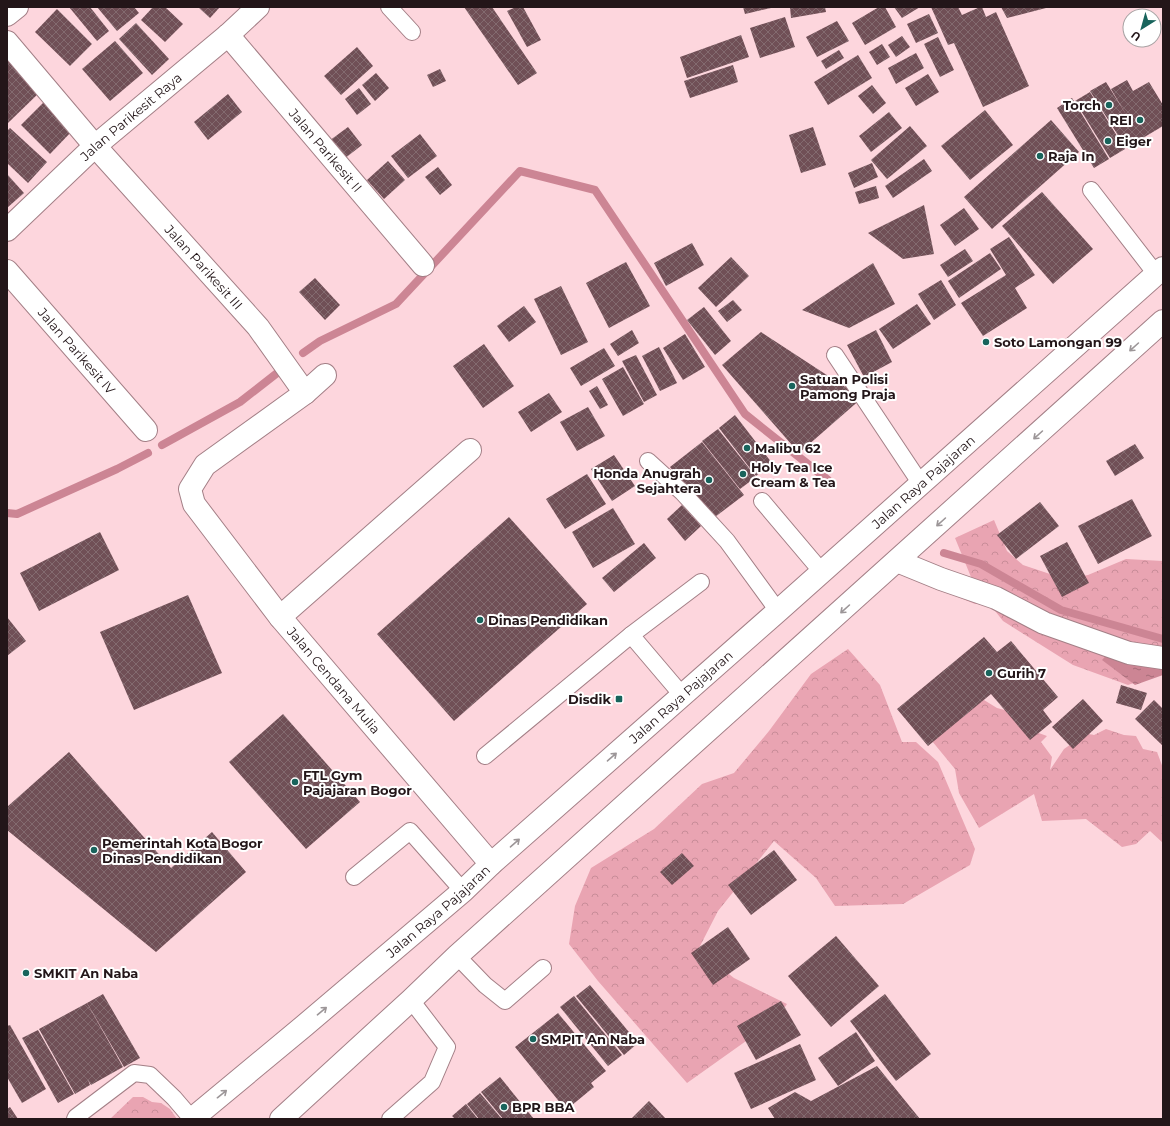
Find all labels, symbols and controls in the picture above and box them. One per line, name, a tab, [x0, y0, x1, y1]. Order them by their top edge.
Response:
north arrow	[1122, 8, 1162, 48]
text: U	[1128, 28, 1144, 44]
street label: Jalan Parikesit Raya	[76, 69, 185, 165]
place label: Torch	[1063, 97, 1101, 113]
marker: Torch	[1104, 100, 1114, 110]
street label: Jalan Parikesit II	[285, 104, 366, 195]
place label: REI	[1109, 112, 1132, 128]
marker: REI	[1135, 115, 1145, 125]
place label: Eiger	[1116, 133, 1152, 149]
marker: Eiger	[1103, 136, 1113, 146]
place label: Raja In	[1048, 148, 1094, 164]
marker: Raja In	[1035, 151, 1045, 161]
street label: Jalan Parikesit III	[161, 220, 246, 313]
street label: Jalan Parikesit IV	[34, 304, 119, 398]
place label: Soto Lamongan 99	[994, 334, 1122, 350]
marker: Soto Lamongan 99	[981, 337, 991, 347]
one-way arrow	[1129, 343, 1139, 352]
place label: Satuan Polisi Pamong Praja	[800, 371, 896, 402]
marker: Satuan Polisi Pamong Praja	[787, 381, 797, 391]
one-way arrow	[1032, 430, 1043, 439]
street label: Jalan Raya Pajajaran	[868, 432, 978, 532]
place label: Malibu 62	[755, 440, 821, 456]
marker: Malibu 62	[742, 443, 752, 453]
place label: Holy Tea Ice Cream & Tea	[751, 459, 836, 490]
place label: Honda Anugrah Sejahtera	[593, 465, 701, 496]
marker: Holy Tea Ice Cream & Tea	[738, 469, 748, 479]
marker: Honda Anugrah Sejahtera	[704, 475, 714, 485]
one-way arrow	[936, 517, 946, 526]
one-way arrow	[839, 604, 850, 613]
place label: Dinas Pendidikan	[488, 612, 608, 628]
marker: Dinas Pendidikan	[475, 615, 485, 625]
street label: Jalan Cendana Mulia	[283, 623, 384, 737]
street label: Jalan Raya Pajajaran	[625, 647, 736, 747]
place label: Gurih 7	[997, 665, 1046, 681]
marker: Gurih 7	[984, 668, 994, 678]
place label: Disdik	[568, 691, 611, 707]
marker: Disdik	[614, 694, 624, 704]
one-way arrow	[607, 753, 617, 762]
place label: FTL Gym Pajajaran Bogor	[303, 767, 412, 798]
marker: FTL Gym Pajajaran Bogor	[290, 777, 300, 787]
place label: Pemerintah Kota Bogor Dinas Pendidikan	[102, 835, 263, 866]
one-way arrow	[509, 838, 520, 847]
marker: Pemerintah Kota Bogor Dinas Pendidikan	[89, 845, 99, 855]
street label: Jalan Raya Pajajaran	[382, 862, 493, 961]
place label: SMKIT An Naba	[34, 965, 138, 981]
marker: SMKIT An Naba	[21, 968, 31, 978]
one-way arrow	[317, 1007, 327, 1016]
place label: SMPIT An Naba	[541, 1031, 645, 1047]
marker: SMPIT An Naba	[528, 1034, 538, 1044]
one-way arrow	[217, 1090, 227, 1099]
place label: BPR BBA	[512, 1099, 575, 1115]
marker: BPR BBA	[499, 1102, 509, 1112]

